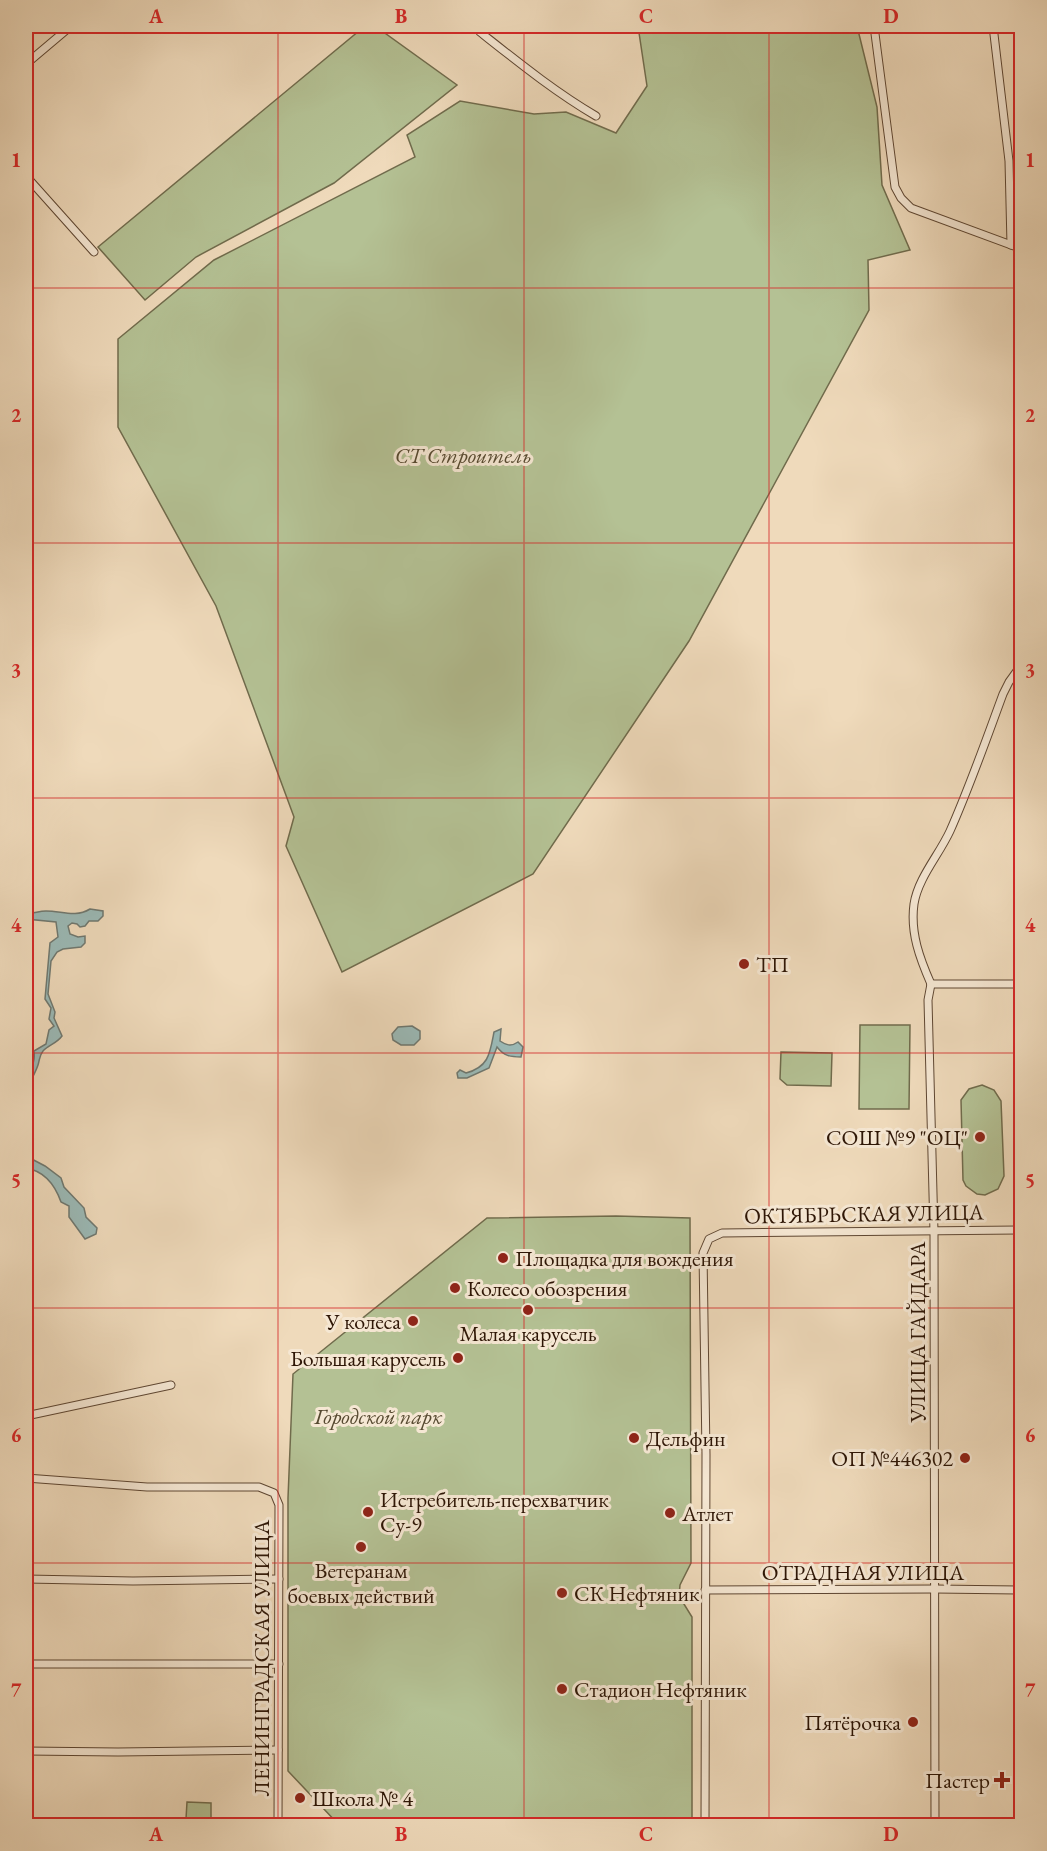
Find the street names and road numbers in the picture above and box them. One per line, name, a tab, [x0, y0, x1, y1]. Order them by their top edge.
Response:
street label: ОКТЯБРЬСКАЯ УЛИЦА	[744, 1197, 985, 1231]
street label: УЛИЦА ГАЙДАРА	[903, 1241, 932, 1424]
street label: ЛЕНИНГРАДСКАЯ УЛИЦА	[247, 1519, 276, 1796]
street label: ОТРАДНАЯ УЛИЦА	[762, 1558, 965, 1587]

